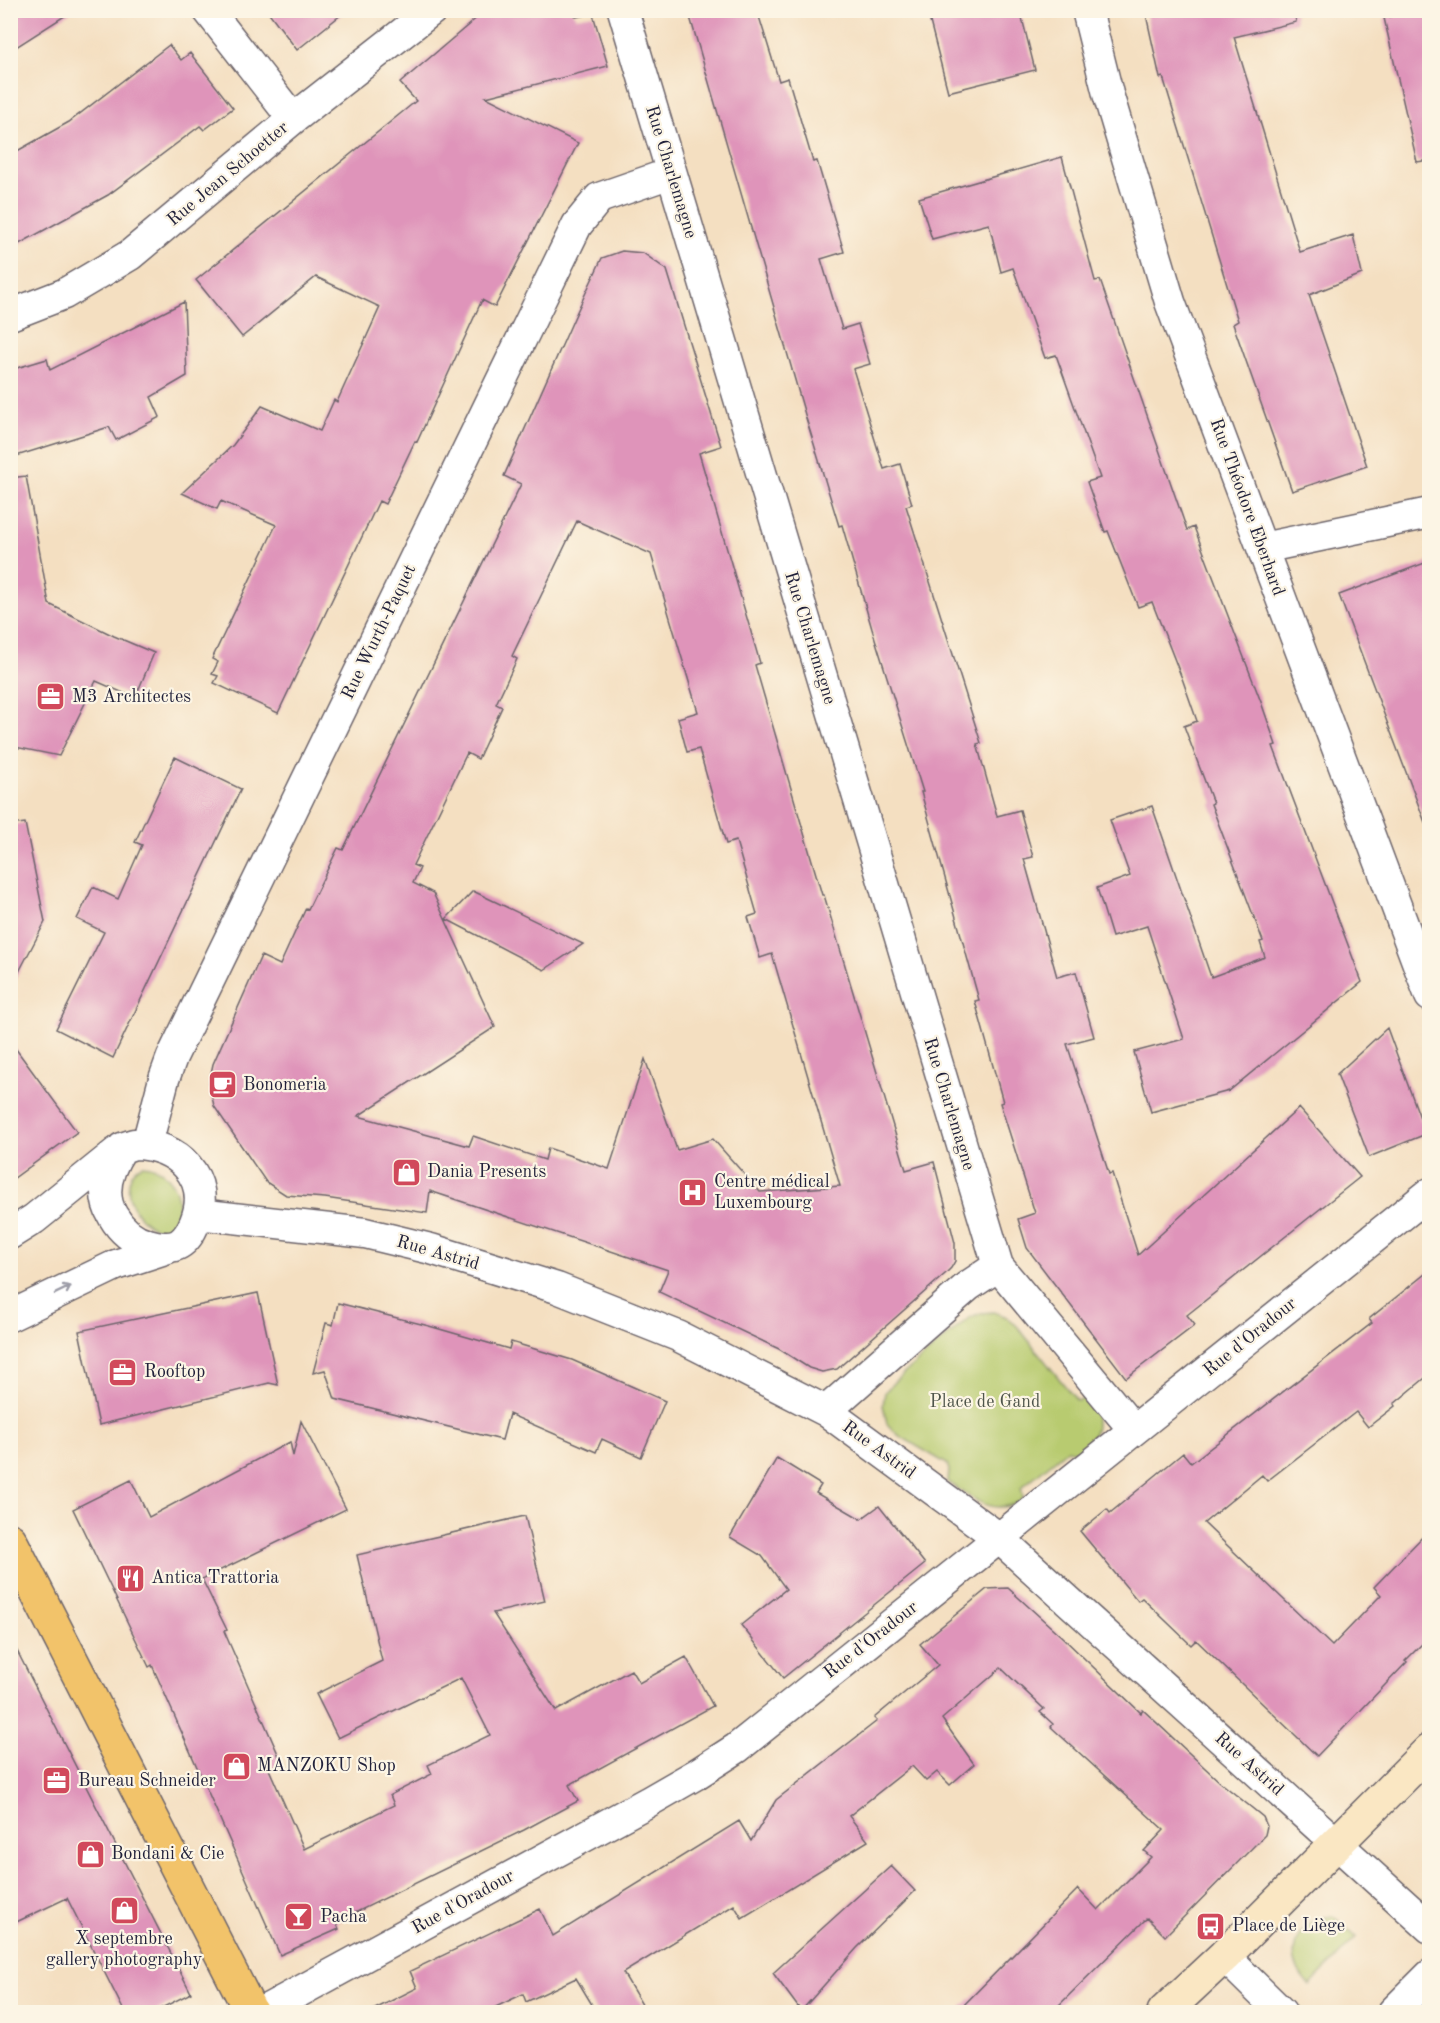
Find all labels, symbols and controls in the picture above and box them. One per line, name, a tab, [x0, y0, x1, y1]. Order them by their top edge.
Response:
street label: Rue Charlemagne	[642, 103, 700, 241]
street label: Rue Jean Schoetter	[164, 118, 292, 230]
street label: Rue Théodore Eberhard	[1206, 416, 1288, 598]
street label: Rue Wurth-Paquet	[339, 562, 419, 702]
street label: Rue Charlemagne	[781, 569, 839, 707]
office icon: M3 Architectes	[35, 681, 67, 713]
place label: M3 Architectes	[72, 688, 191, 706]
street label: Rue Charlemagne	[920, 1035, 978, 1173]
cafe icon: Bonomeria	[206, 1069, 238, 1101]
place label: Bonomeria	[243, 1076, 327, 1094]
shop icon: Dania Presents	[390, 1156, 422, 1188]
place label: Dania Presents	[427, 1163, 546, 1181]
place label: Centre médical Luxembourg	[714, 1173, 830, 1212]
hospital icon: Centre médical Luxembourg	[677, 1176, 709, 1208]
street label: Rue Astrid	[395, 1233, 481, 1273]
one-way arrow	[54, 1284, 72, 1296]
street label: Rue d'Oradour	[1200, 1294, 1300, 1380]
office icon: Rooftop	[107, 1356, 139, 1388]
place label: Rooftop	[144, 1363, 205, 1381]
park label: Place de Gand	[930, 1393, 1040, 1411]
street label: Rue Astrid	[839, 1418, 919, 1482]
restaurant icon: Antica Trattoria	[114, 1562, 146, 1594]
place label: Antica Trattoria	[151, 1569, 279, 1587]
street label: Rue d'Oradour	[821, 1598, 922, 1682]
street label: Rue Astrid	[1211, 1729, 1287, 1799]
shop icon: MANZOKU Shop	[220, 1750, 252, 1782]
place label: MANZOKU Shop	[257, 1757, 396, 1775]
office icon: Bureau Schneider	[41, 1765, 73, 1797]
place label: Bureau Schneider	[78, 1772, 217, 1790]
shop icon: Bondani & Cie	[74, 1838, 106, 1870]
place label: Bondani & Cie	[111, 1845, 224, 1863]
street label: Rue d'Oradour	[409, 1866, 518, 1937]
shop icon: X septembre gallery photography	[108, 1894, 140, 1926]
bar icon: Pacha	[283, 1901, 315, 1933]
place label: Pacha	[320, 1908, 367, 1926]
bus stop icon: Place de Liège	[1195, 1910, 1227, 1942]
place label: Place de Liège	[1232, 1917, 1345, 1935]
place label: X septembre gallery photography	[46, 1930, 203, 1969]

